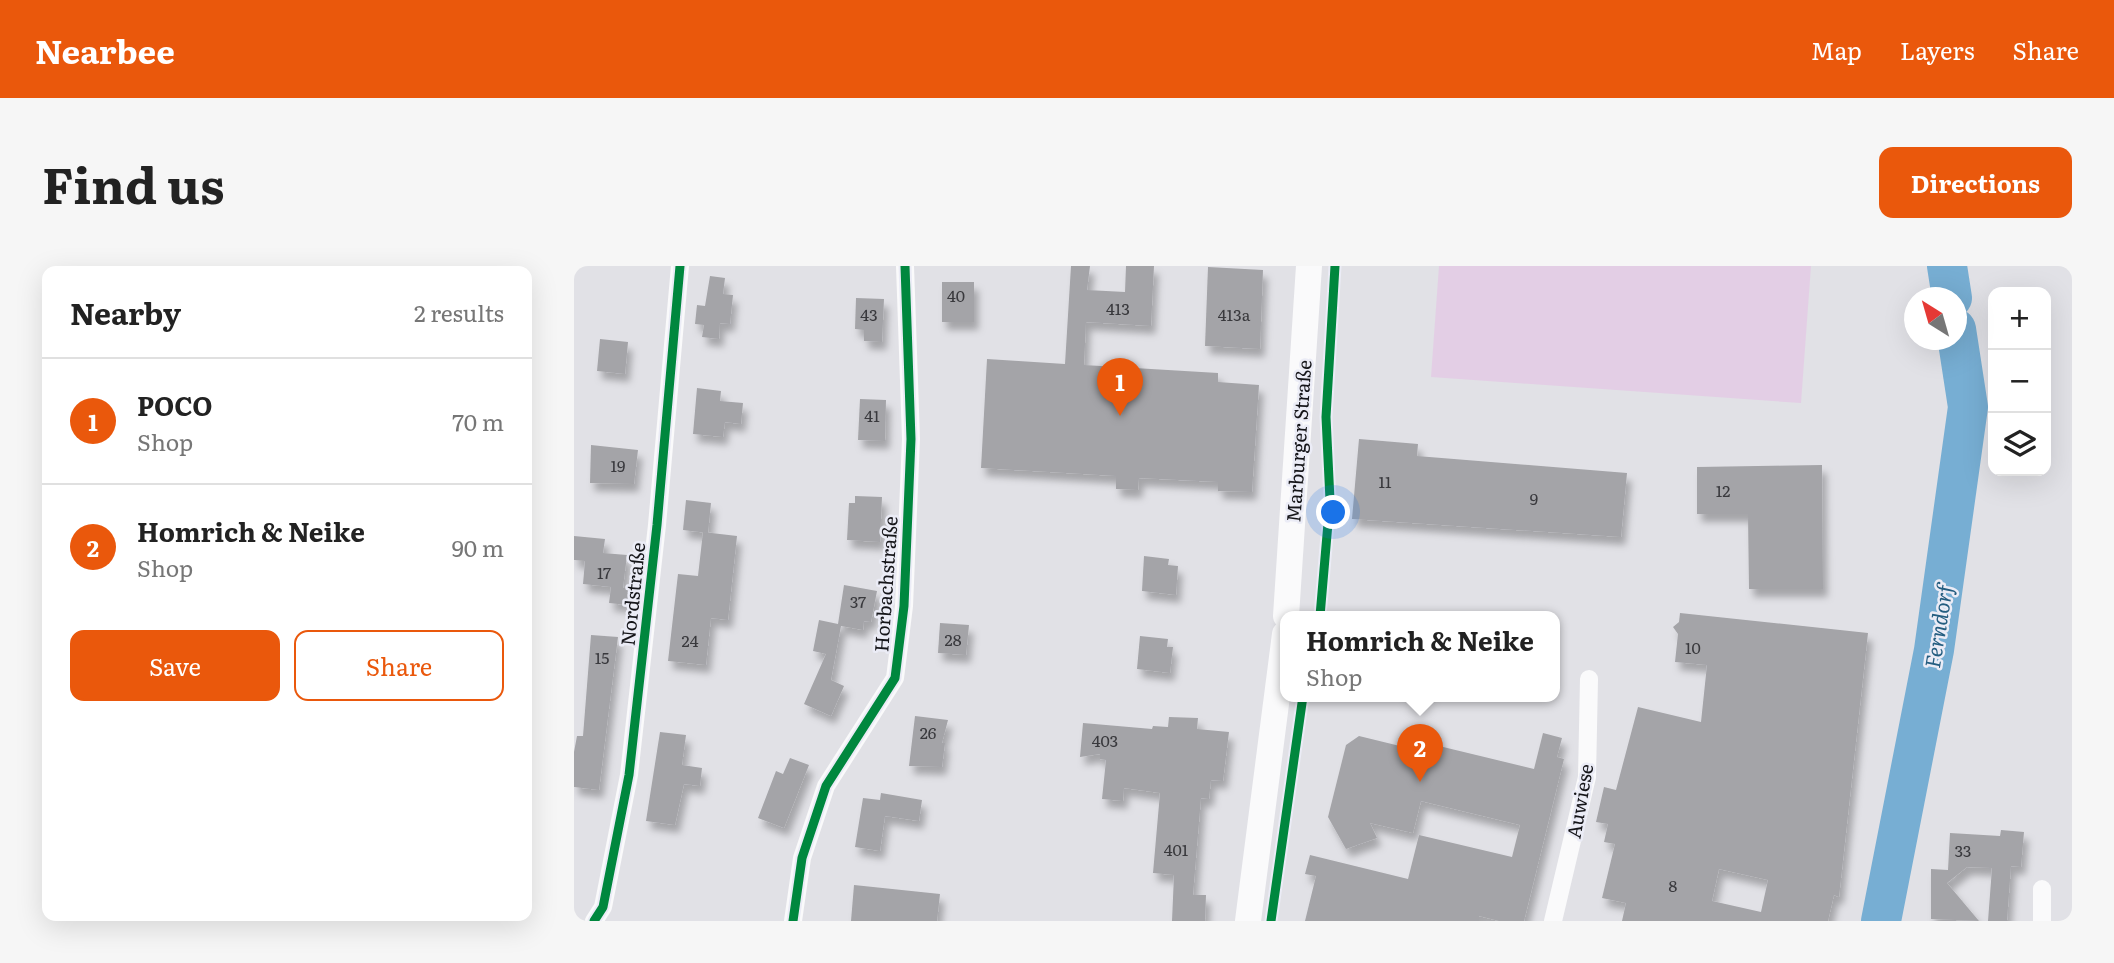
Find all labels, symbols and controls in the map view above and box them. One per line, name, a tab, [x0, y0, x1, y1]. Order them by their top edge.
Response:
text: Nearbee	[35, 25, 175, 74]
text: Map	[1811, 32, 1862, 67]
text: Layers	[1900, 32, 1974, 67]
text: Share	[2012, 32, 2079, 67]
text: Find us	[42, 146, 225, 219]
button: Directions	[1879, 147, 2072, 218]
house number: 40	[947, 283, 965, 307]
north arrow	[1904, 287, 1967, 350]
map controls	[1988, 287, 2051, 476]
button: +	[1988, 287, 2051, 350]
text: Nearby	[70, 290, 181, 334]
text: 2 results	[414, 295, 504, 329]
house number: 413	[1106, 296, 1130, 320]
house number: 43	[860, 302, 878, 326]
house number: 413a	[1218, 302, 1251, 326]
button: −	[1988, 350, 2051, 413]
pin: 1	[1097, 358, 1143, 416]
street label: Marburger Straße	[1278, 359, 1318, 523]
text: POCO	[137, 385, 212, 424]
house number: 41	[864, 403, 880, 427]
text: 1	[88, 404, 98, 438]
text: 70 m	[452, 404, 504, 438]
button: layers	[1988, 413, 2051, 476]
text: Shop	[137, 424, 193, 458]
house number: 19	[611, 453, 625, 477]
house number: 11	[1378, 469, 1392, 493]
house number: 12	[1716, 478, 1730, 502]
house number: 9	[1530, 486, 1538, 510]
your location	[1316, 495, 1350, 529]
text: Homrich & Neike	[137, 511, 365, 550]
street label: Horbachstraße	[866, 515, 904, 653]
text: 2	[87, 530, 99, 564]
text: 90 m	[452, 530, 504, 564]
street label: Nordstraße	[613, 541, 651, 647]
text: Shop	[137, 550, 193, 584]
house number: 17	[597, 560, 611, 584]
water label: Ferndorf	[1915, 580, 1959, 670]
house number: 37	[850, 589, 866, 613]
popup	[1280, 611, 1560, 702]
text: Homrich & Neike	[1306, 620, 1534, 659]
house number: 28	[945, 627, 962, 651]
house number: 24	[682, 628, 699, 652]
button: Save	[70, 630, 280, 701]
button: Share	[294, 630, 504, 701]
house number: 10	[1685, 635, 1701, 659]
house number: 15	[595, 645, 609, 669]
text: Shop	[1306, 659, 1362, 693]
house number: 26	[920, 720, 937, 744]
pin: 2	[1397, 724, 1443, 782]
house number: 403	[1092, 728, 1118, 752]
street label: Auwiese	[1559, 761, 1599, 841]
house number: 401	[1164, 837, 1189, 861]
house number: 33	[1955, 838, 1971, 862]
house number: 8	[1669, 873, 1678, 897]

